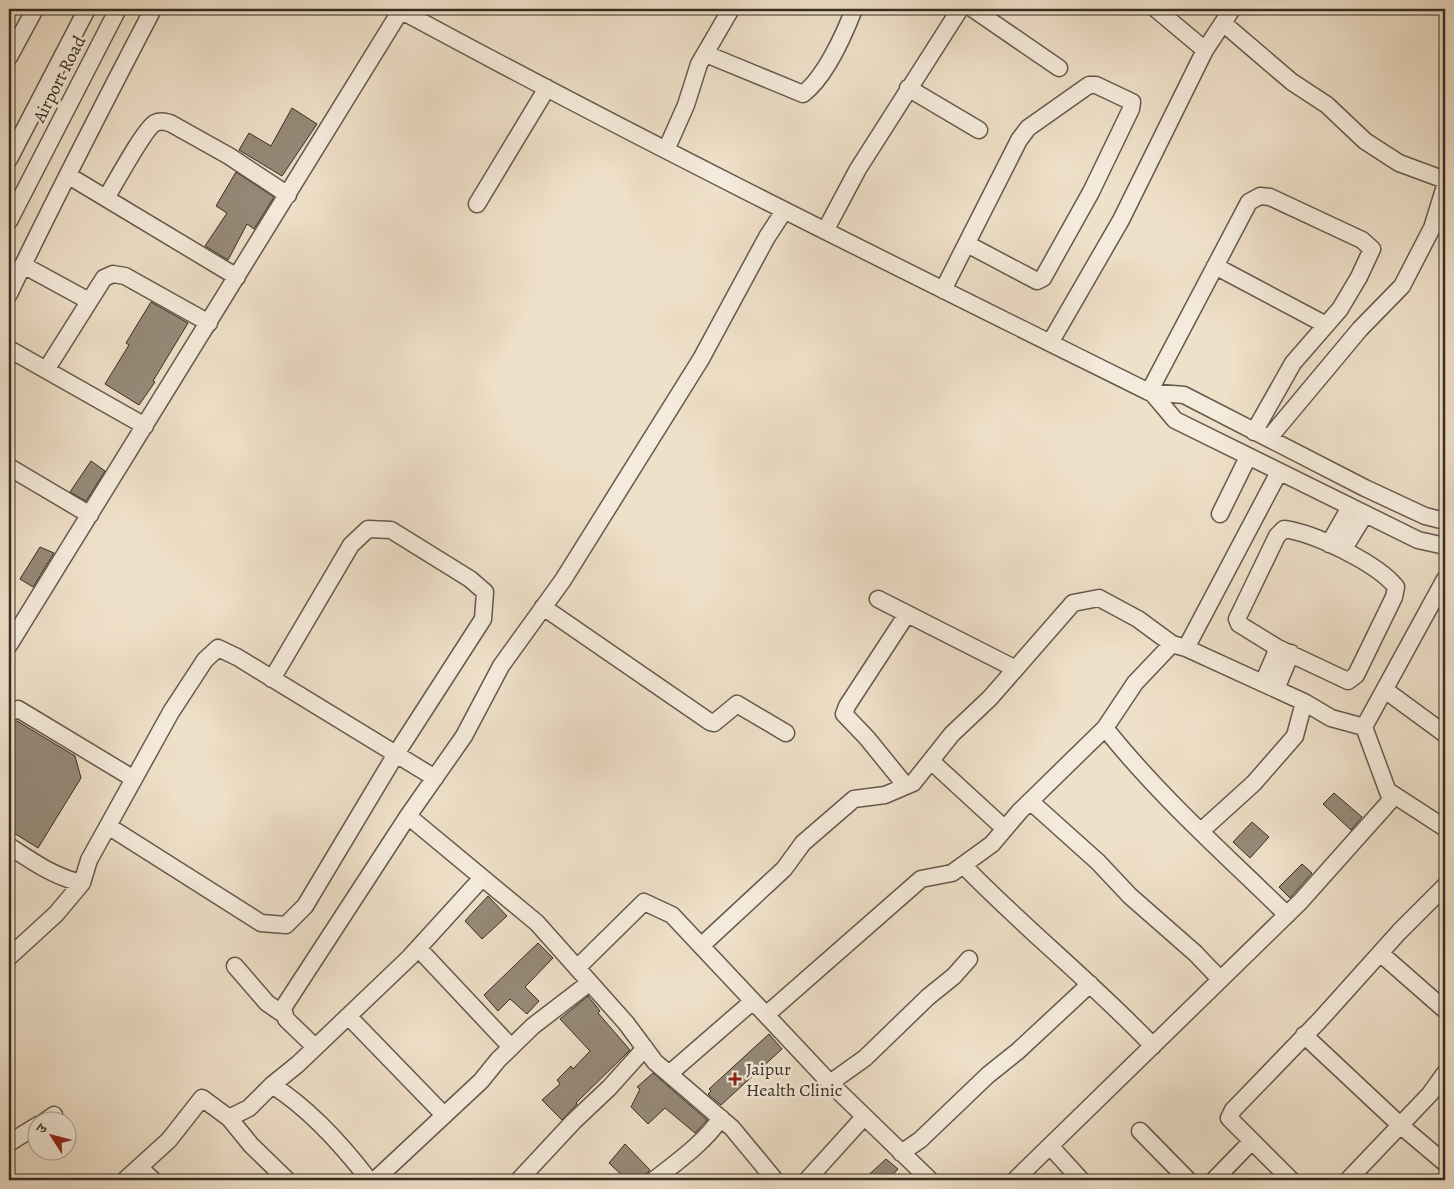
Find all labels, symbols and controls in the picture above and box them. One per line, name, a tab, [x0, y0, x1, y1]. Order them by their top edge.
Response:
street label: Airport Road	[26, 31, 91, 127]
place label: Jaipur Health Clinic	[746, 1057, 842, 1102]
marker: Jaipur Health Clinic	[728, 1072, 742, 1086]
north arrow	[28, 1112, 78, 1162]
text: उ	[32, 1119, 52, 1138]

